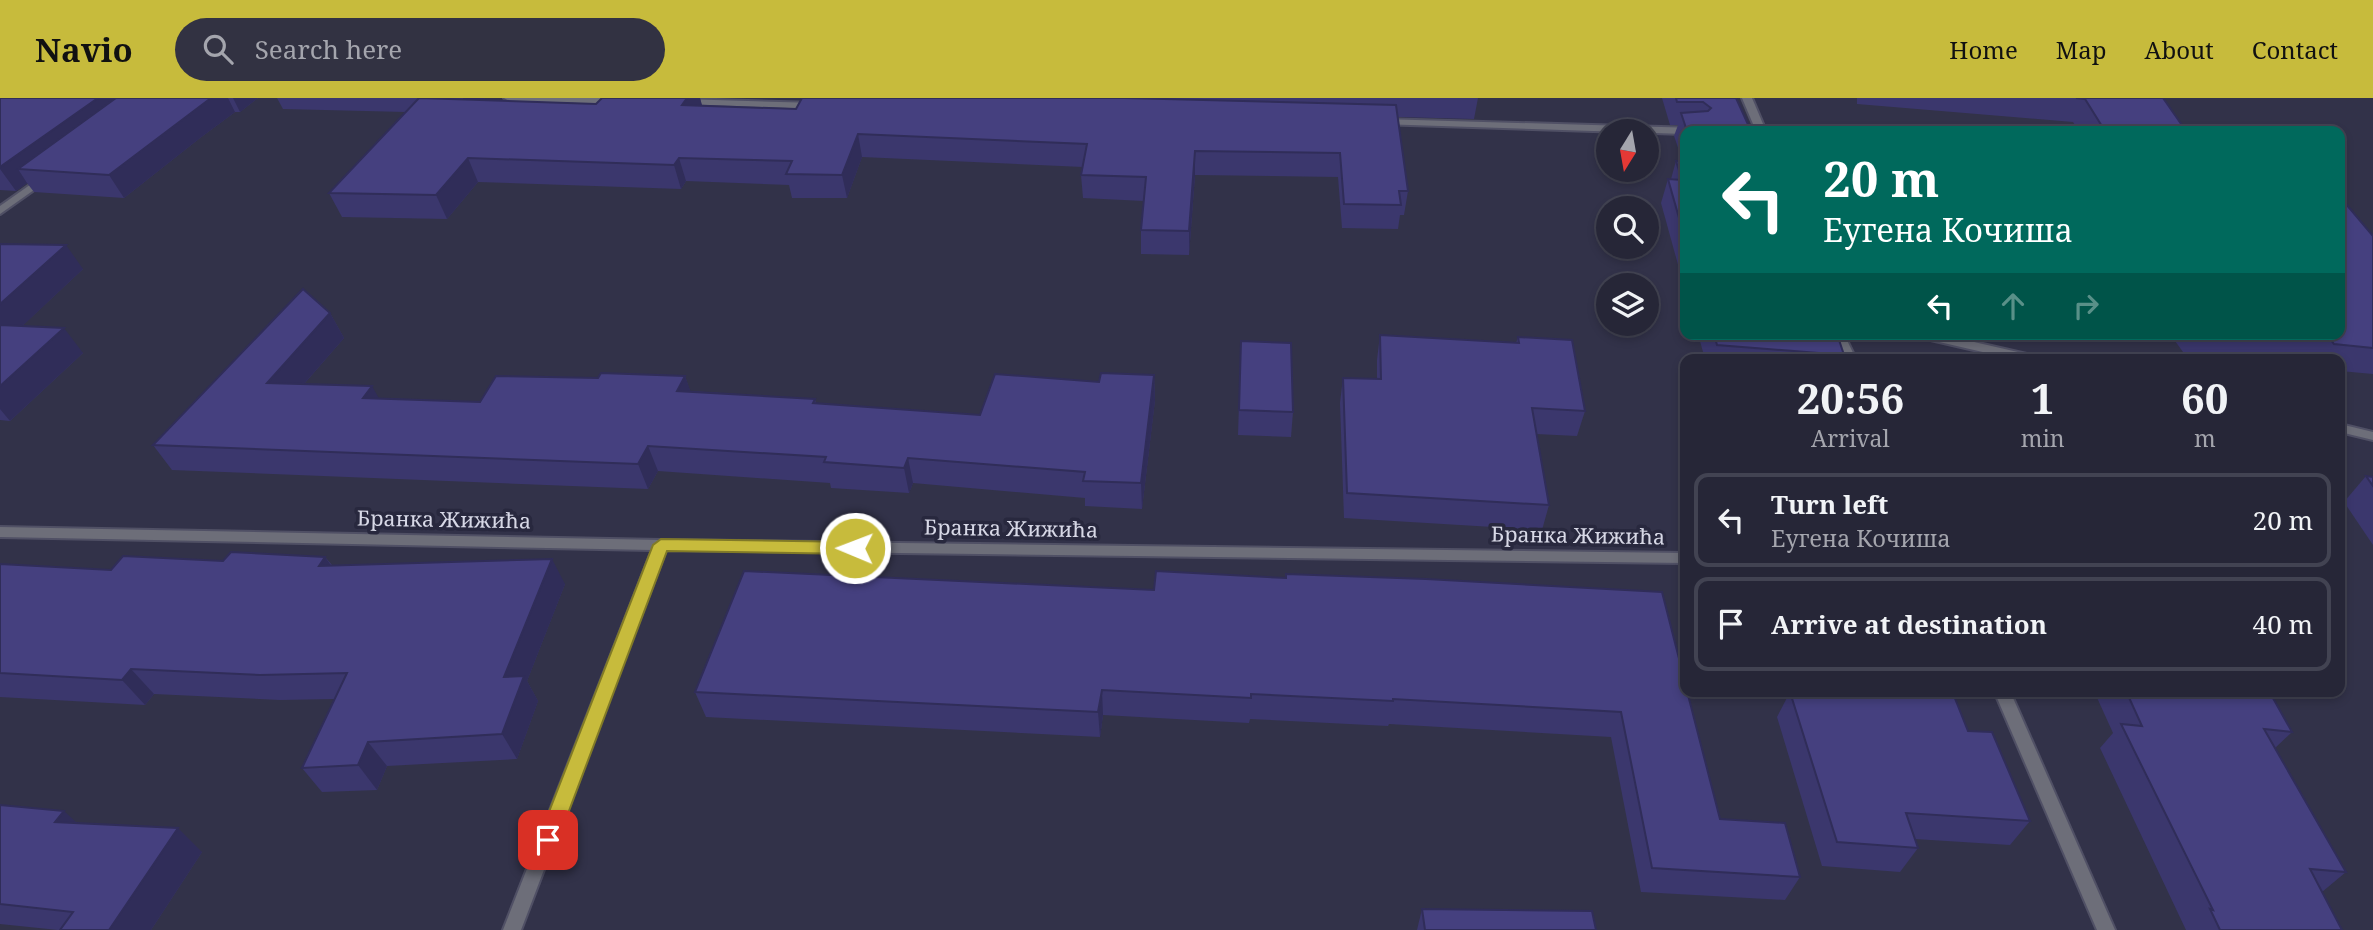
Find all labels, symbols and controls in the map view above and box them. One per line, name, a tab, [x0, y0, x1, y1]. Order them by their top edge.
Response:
search box	[175, 18, 665, 81]
text: Navio	[35, 27, 133, 72]
icon: search	[199, 30, 237, 68]
text: Search here	[255, 31, 402, 67]
text: Home	[1949, 33, 2018, 66]
text: Map	[2056, 33, 2107, 66]
text: About	[2145, 33, 2214, 66]
text: Contact	[2252, 33, 2338, 66]
north arrow	[1596, 119, 1659, 182]
map controls	[1596, 119, 1659, 336]
text: 20 m	[1823, 145, 1939, 211]
icon: left	[1708, 154, 1799, 245]
button: search	[1596, 196, 1659, 259]
text: Еугена Кочиша	[1823, 208, 2073, 251]
button: layers	[1596, 273, 1659, 336]
icon: left	[1921, 287, 1959, 325]
icon: ahead	[1994, 287, 2032, 325]
icon: right	[2067, 287, 2105, 325]
text: 20:56	[1796, 369, 1904, 426]
text: 1	[2031, 369, 2054, 426]
text: 60	[2181, 369, 2229, 426]
text: Arrival	[1811, 422, 1890, 454]
text: min	[2021, 422, 2065, 454]
text: m	[2194, 422, 2216, 454]
text: Turn left	[1771, 486, 1888, 522]
icon: left	[1712, 501, 1750, 539]
text: 20 m	[2253, 502, 2313, 538]
street label: Бранка Жижића	[357, 503, 531, 535]
position arrow	[818, 511, 892, 585]
street label: Бранка Жижића	[924, 512, 1098, 544]
street label: Бранка Жижића	[1491, 519, 1665, 551]
text: Еугена Кочиша	[1771, 522, 1951, 554]
icon: arrive	[1712, 605, 1750, 643]
text: Arrive at destination	[1771, 606, 2047, 642]
text: 40 m	[2253, 606, 2313, 642]
pin	[518, 810, 578, 870]
icon: arrive	[529, 821, 567, 859]

